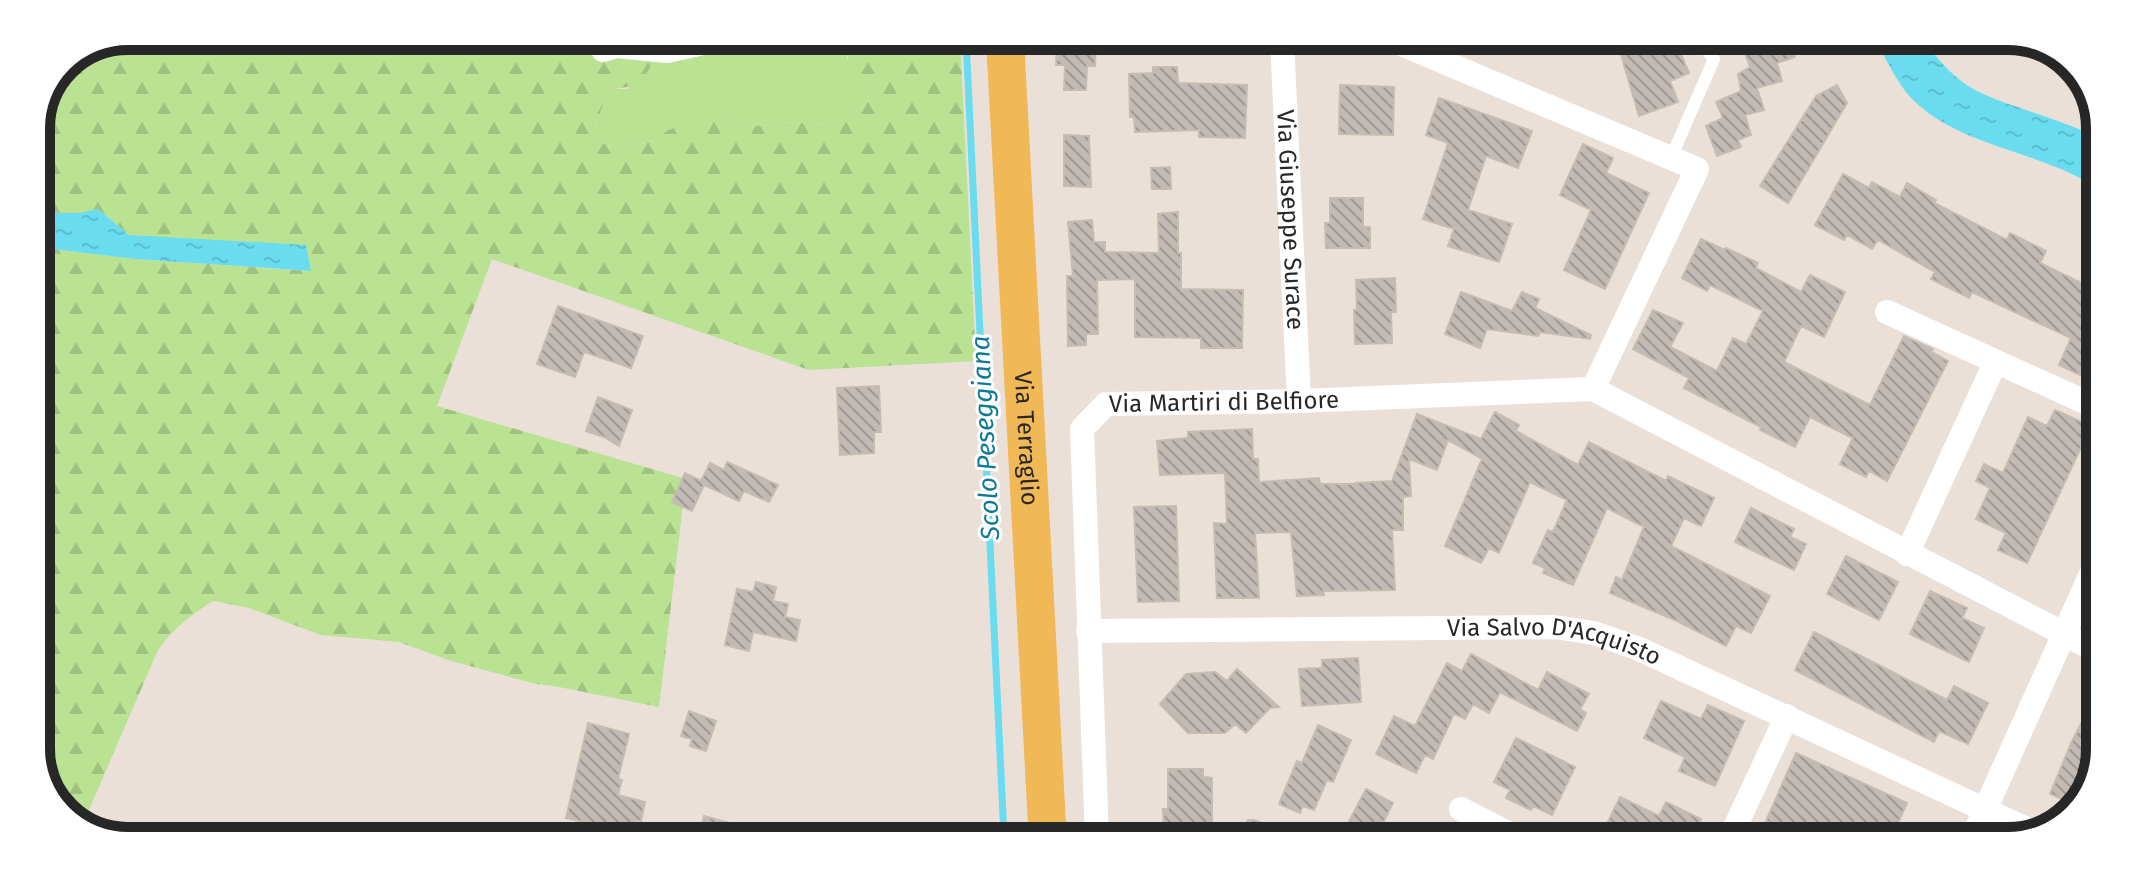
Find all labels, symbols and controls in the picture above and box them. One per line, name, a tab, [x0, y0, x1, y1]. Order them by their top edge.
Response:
street label: Via Giuseppe Surace	[1271, 109, 1310, 331]
water label: Scolo Peseggiana	[965, 335, 1006, 542]
street label: Via Terraglio	[1009, 370, 1044, 506]
street label: Via Martiri di Belfiore	[1109, 385, 1340, 418]
street label: Via Salvo D'Acquisto	[1447, 613, 1665, 671]

